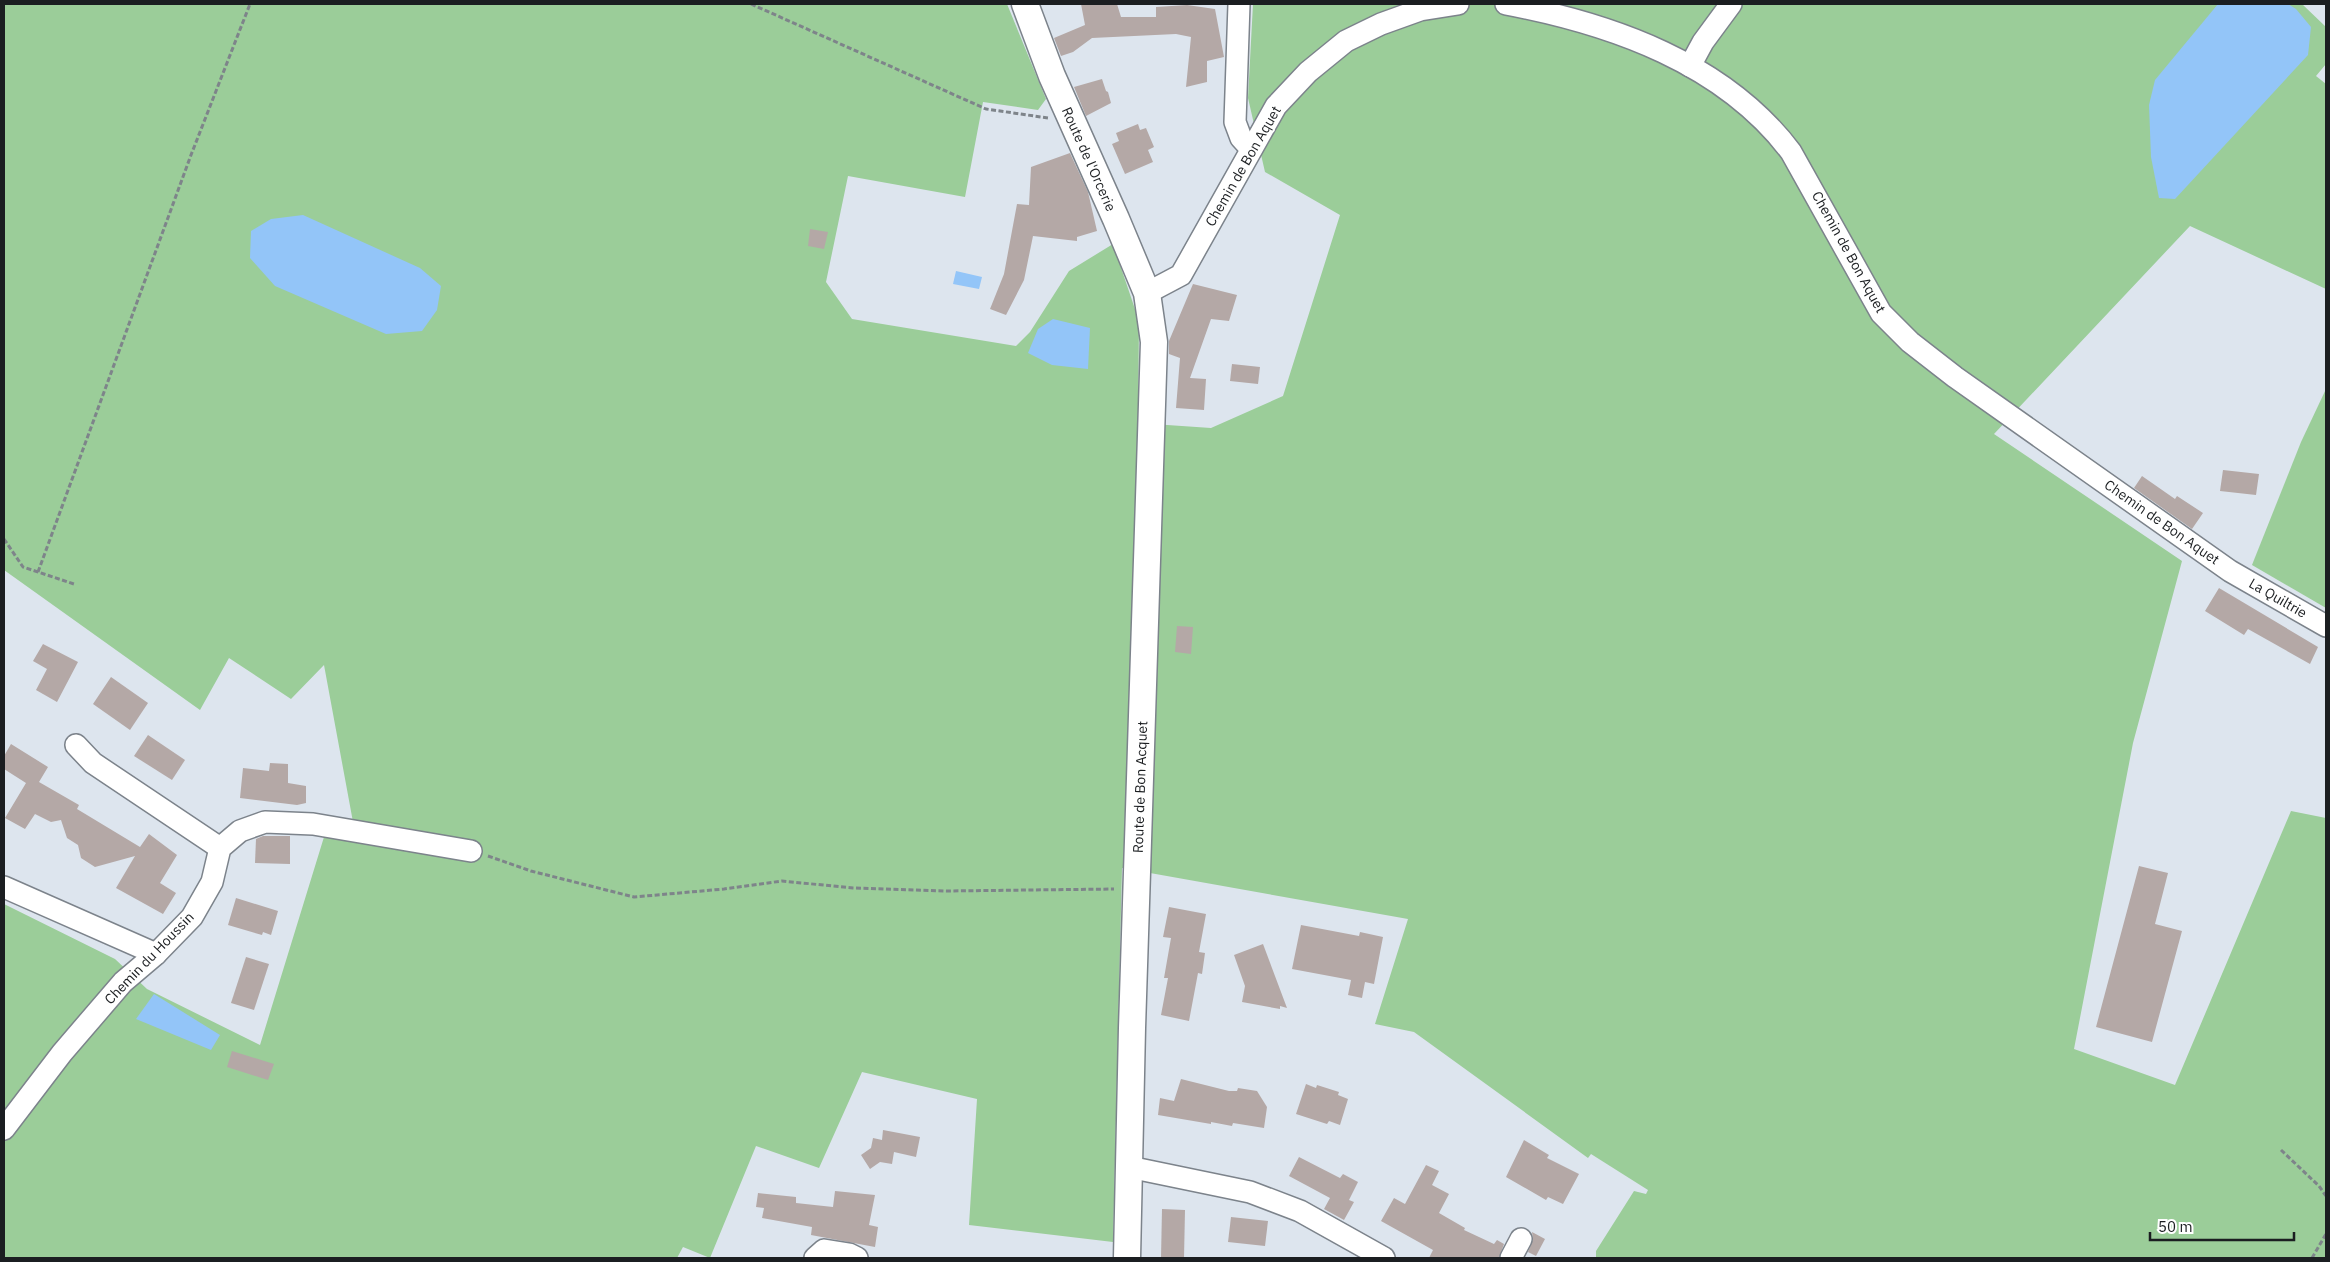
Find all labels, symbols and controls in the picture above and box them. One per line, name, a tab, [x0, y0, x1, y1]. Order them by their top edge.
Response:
street label: Chemin de Bon Aquet	[1201, 102, 1285, 230]
street label: Route de l'Orcerie	[1058, 104, 1120, 214]
street label: Chemin de Bon Aquet	[1808, 188, 1890, 316]
street label: Chemin de Bon Aquet	[2101, 476, 2223, 569]
street label: La Quiltrie	[2246, 574, 2311, 622]
street label: Route de Bon Acquet	[1129, 720, 1151, 853]
street label: Chemin du Houssin	[100, 908, 198, 1008]
scale bar	[2150, 1210, 2294, 1242]
text: 50 m	[2158, 1217, 2193, 1236]

